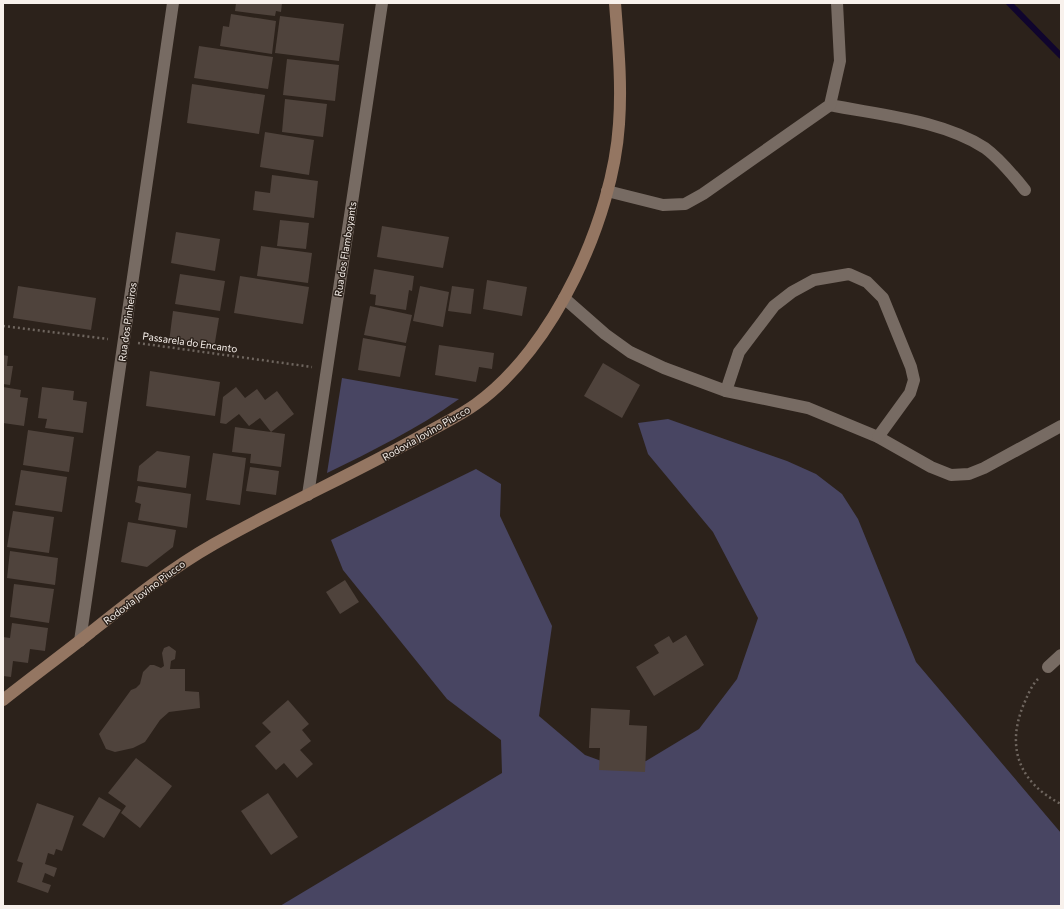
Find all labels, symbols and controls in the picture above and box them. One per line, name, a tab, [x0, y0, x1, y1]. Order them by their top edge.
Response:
street label: Rua dos Flamboyants	[332, 200, 359, 297]
street label: Rua dos Pinheiros	[115, 281, 139, 362]
street label: Passarela do Encanto	[142, 329, 238, 355]
street label: Rodovia Jovino Piucco	[380, 403, 472, 463]
street label: Rodovia Jovino Piucco	[101, 557, 187, 627]

